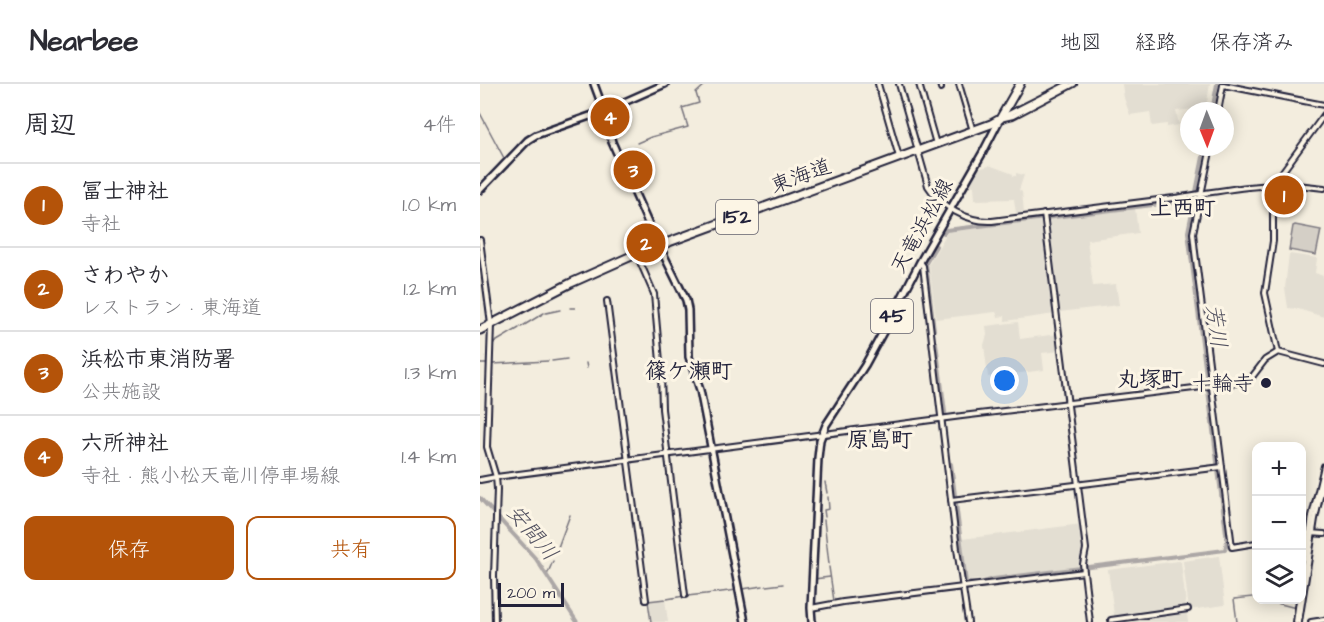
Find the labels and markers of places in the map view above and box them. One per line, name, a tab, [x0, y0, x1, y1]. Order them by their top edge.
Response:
pin: 4	[590, 94, 630, 140]
pin: 3	[614, 148, 652, 193]
pin: 1	[1264, 172, 1304, 218]
pin: 2	[626, 220, 666, 266]
place label: 十輪寺	[1191, 369, 1254, 398]
marker: 十輪寺	[1259, 376, 1273, 390]

